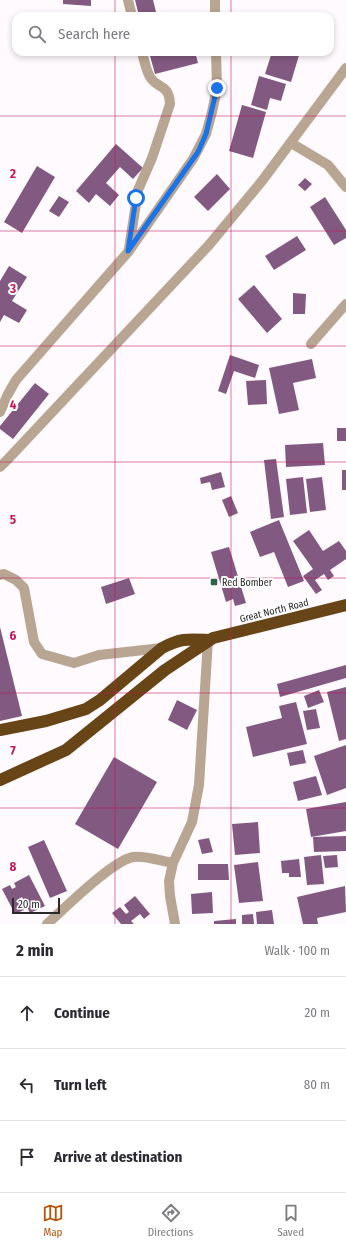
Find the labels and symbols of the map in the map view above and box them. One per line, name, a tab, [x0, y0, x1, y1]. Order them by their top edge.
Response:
route end	[208, 79, 226, 97]
text: 2	[9, 166, 16, 181]
route start	[127, 189, 145, 207]
text: 3	[9, 281, 16, 296]
text: 4	[10, 397, 17, 412]
text: 5	[10, 512, 16, 527]
marker: Red Bomber	[209, 577, 219, 587]
place label: Red Bomber	[222, 577, 273, 589]
street label: Great North Road	[238, 597, 310, 625]
text: 6	[10, 628, 17, 643]
text: 7	[10, 743, 16, 758]
text: 8	[10, 859, 17, 874]
scale bar	[12, 896, 60, 915]

